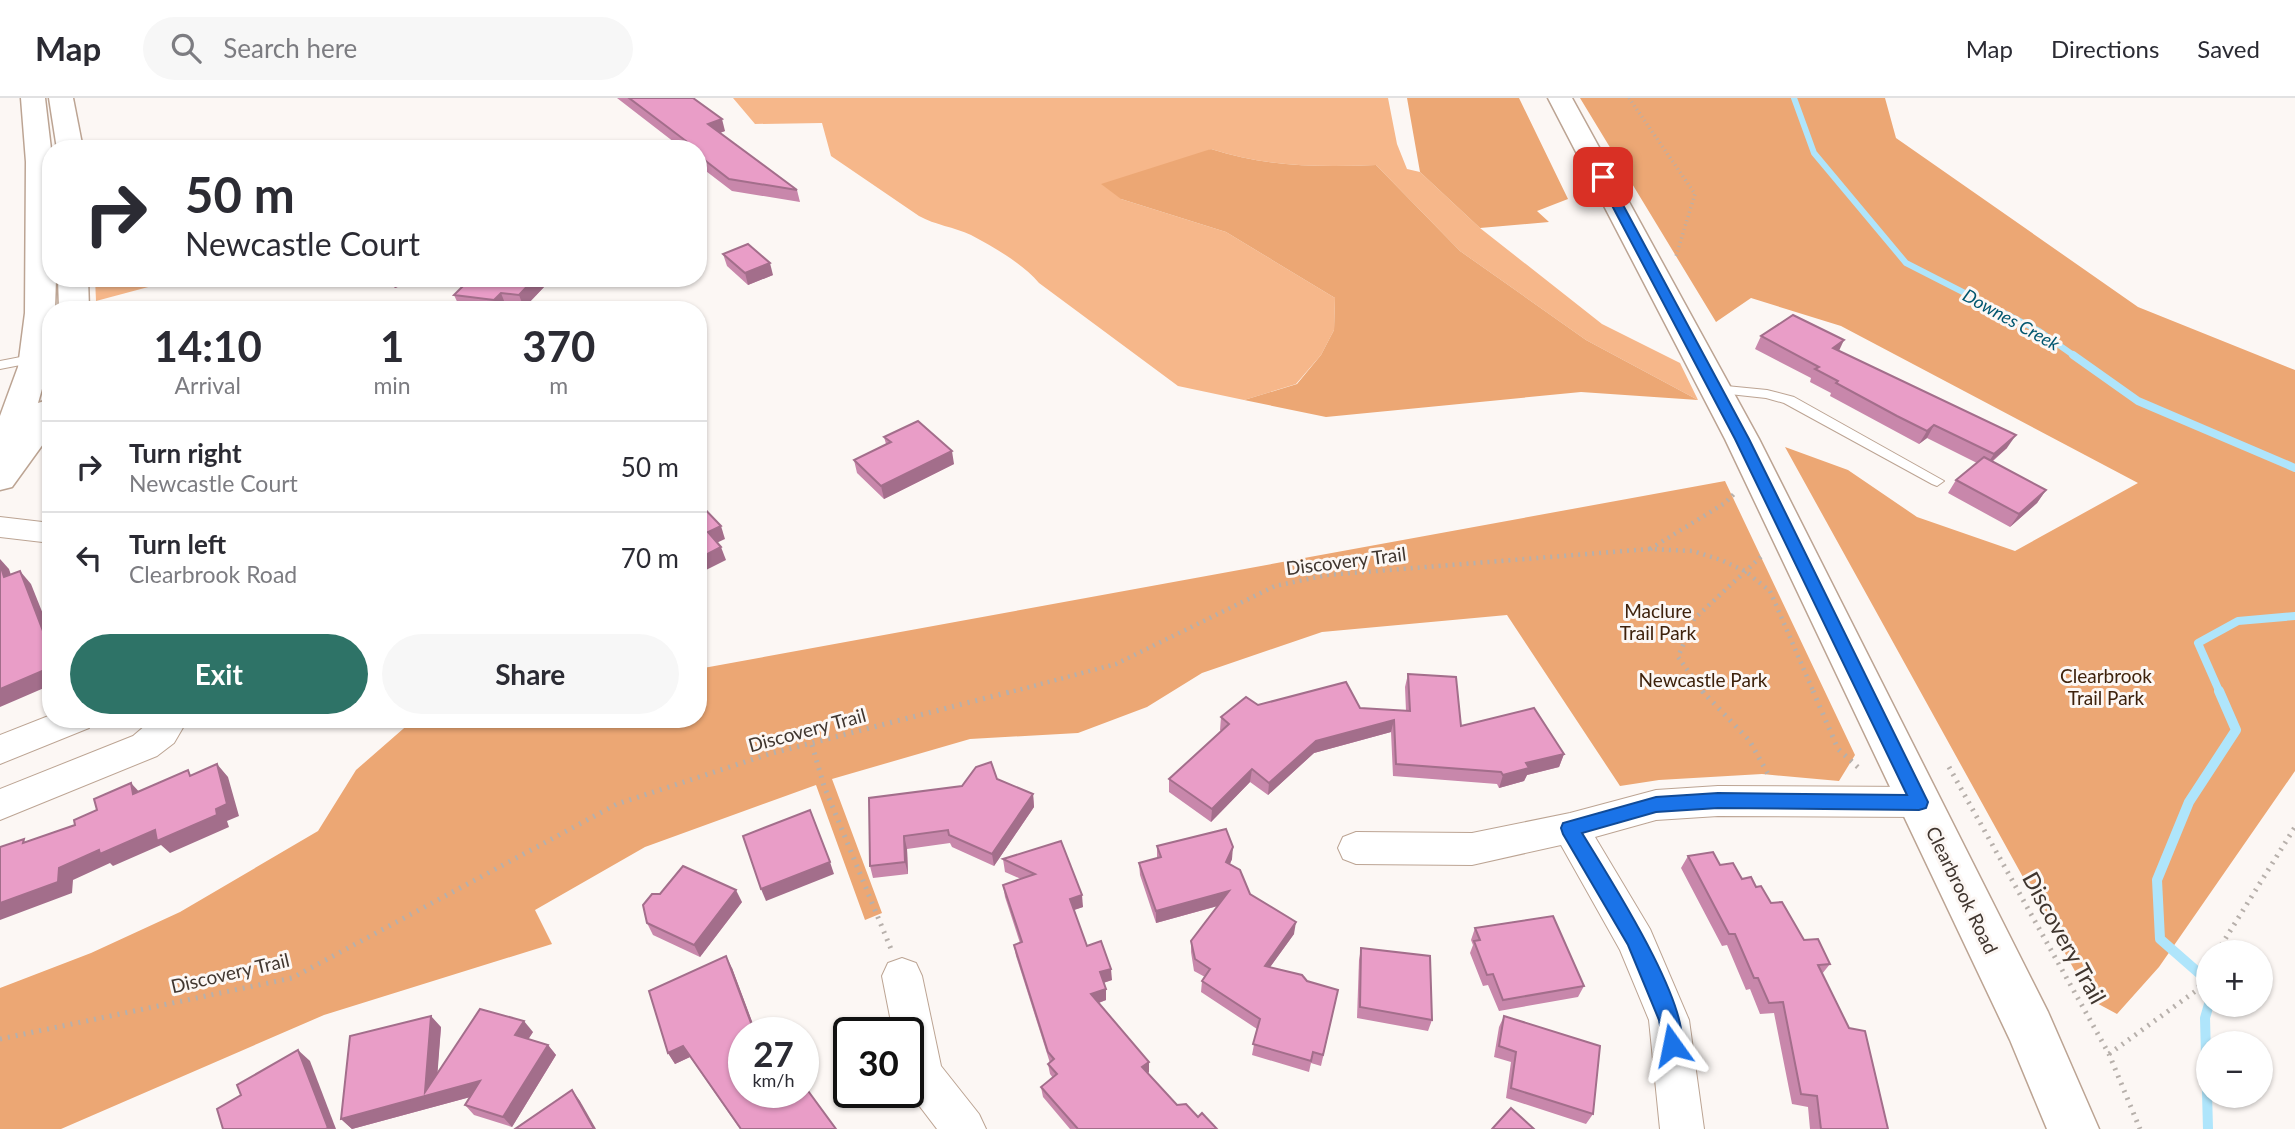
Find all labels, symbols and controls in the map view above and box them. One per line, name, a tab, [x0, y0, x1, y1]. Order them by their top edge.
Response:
search box	[143, 17, 633, 80]
text: Map	[35, 28, 101, 68]
icon: search	[167, 29, 205, 67]
text: Search here	[223, 32, 357, 64]
text: Map	[1966, 34, 2013, 63]
text: Directions	[2051, 34, 2159, 63]
text: Saved	[2197, 34, 2260, 63]
pin	[1573, 147, 1633, 207]
icon: arrive	[1584, 158, 1622, 196]
text: 50 m	[185, 165, 295, 223]
icon: right	[70, 168, 161, 259]
text: Newcastle Court	[185, 224, 420, 263]
water label: Downes Creek	[1959, 284, 2064, 355]
text: 14:10	[154, 321, 262, 371]
text: 1	[380, 321, 404, 371]
text: 370	[522, 321, 595, 371]
text: Arrival	[175, 371, 241, 399]
text: min	[373, 371, 411, 399]
text: m	[549, 371, 568, 399]
text: Turn right	[129, 437, 242, 469]
icon: right	[70, 448, 108, 486]
text: 50 m	[621, 451, 679, 483]
text: Newcastle Court	[129, 469, 298, 497]
text: Turn left	[129, 528, 226, 560]
icon: left	[70, 539, 108, 577]
text: 70 m	[621, 542, 679, 574]
street label: Discovery Trail	[1285, 542, 1407, 579]
text: Clearbrook Road	[129, 560, 297, 588]
park label: Maclure Trail Park	[1620, 599, 1697, 644]
button: Exit	[70, 634, 368, 714]
button: Share	[382, 634, 679, 714]
park label: Clearbrook Trail Park	[2060, 664, 2152, 709]
park label: Newcastle Park	[1639, 668, 1768, 691]
street label: Discovery Trail	[745, 703, 868, 756]
street label: Clearbrook Road	[1922, 822, 2003, 957]
street label: Discovery Trail	[2017, 867, 2113, 1008]
map controls	[2196, 940, 2273, 1108]
button: +	[2196, 940, 2273, 1017]
street label: Discovery Trail	[168, 948, 291, 997]
position arrow	[1635, 1008, 1709, 1082]
speed limit sign: 30	[833, 1017, 924, 1108]
button: −	[2196, 1031, 2273, 1108]
text: 27	[753, 1032, 794, 1074]
text: km/h	[752, 1069, 795, 1091]

